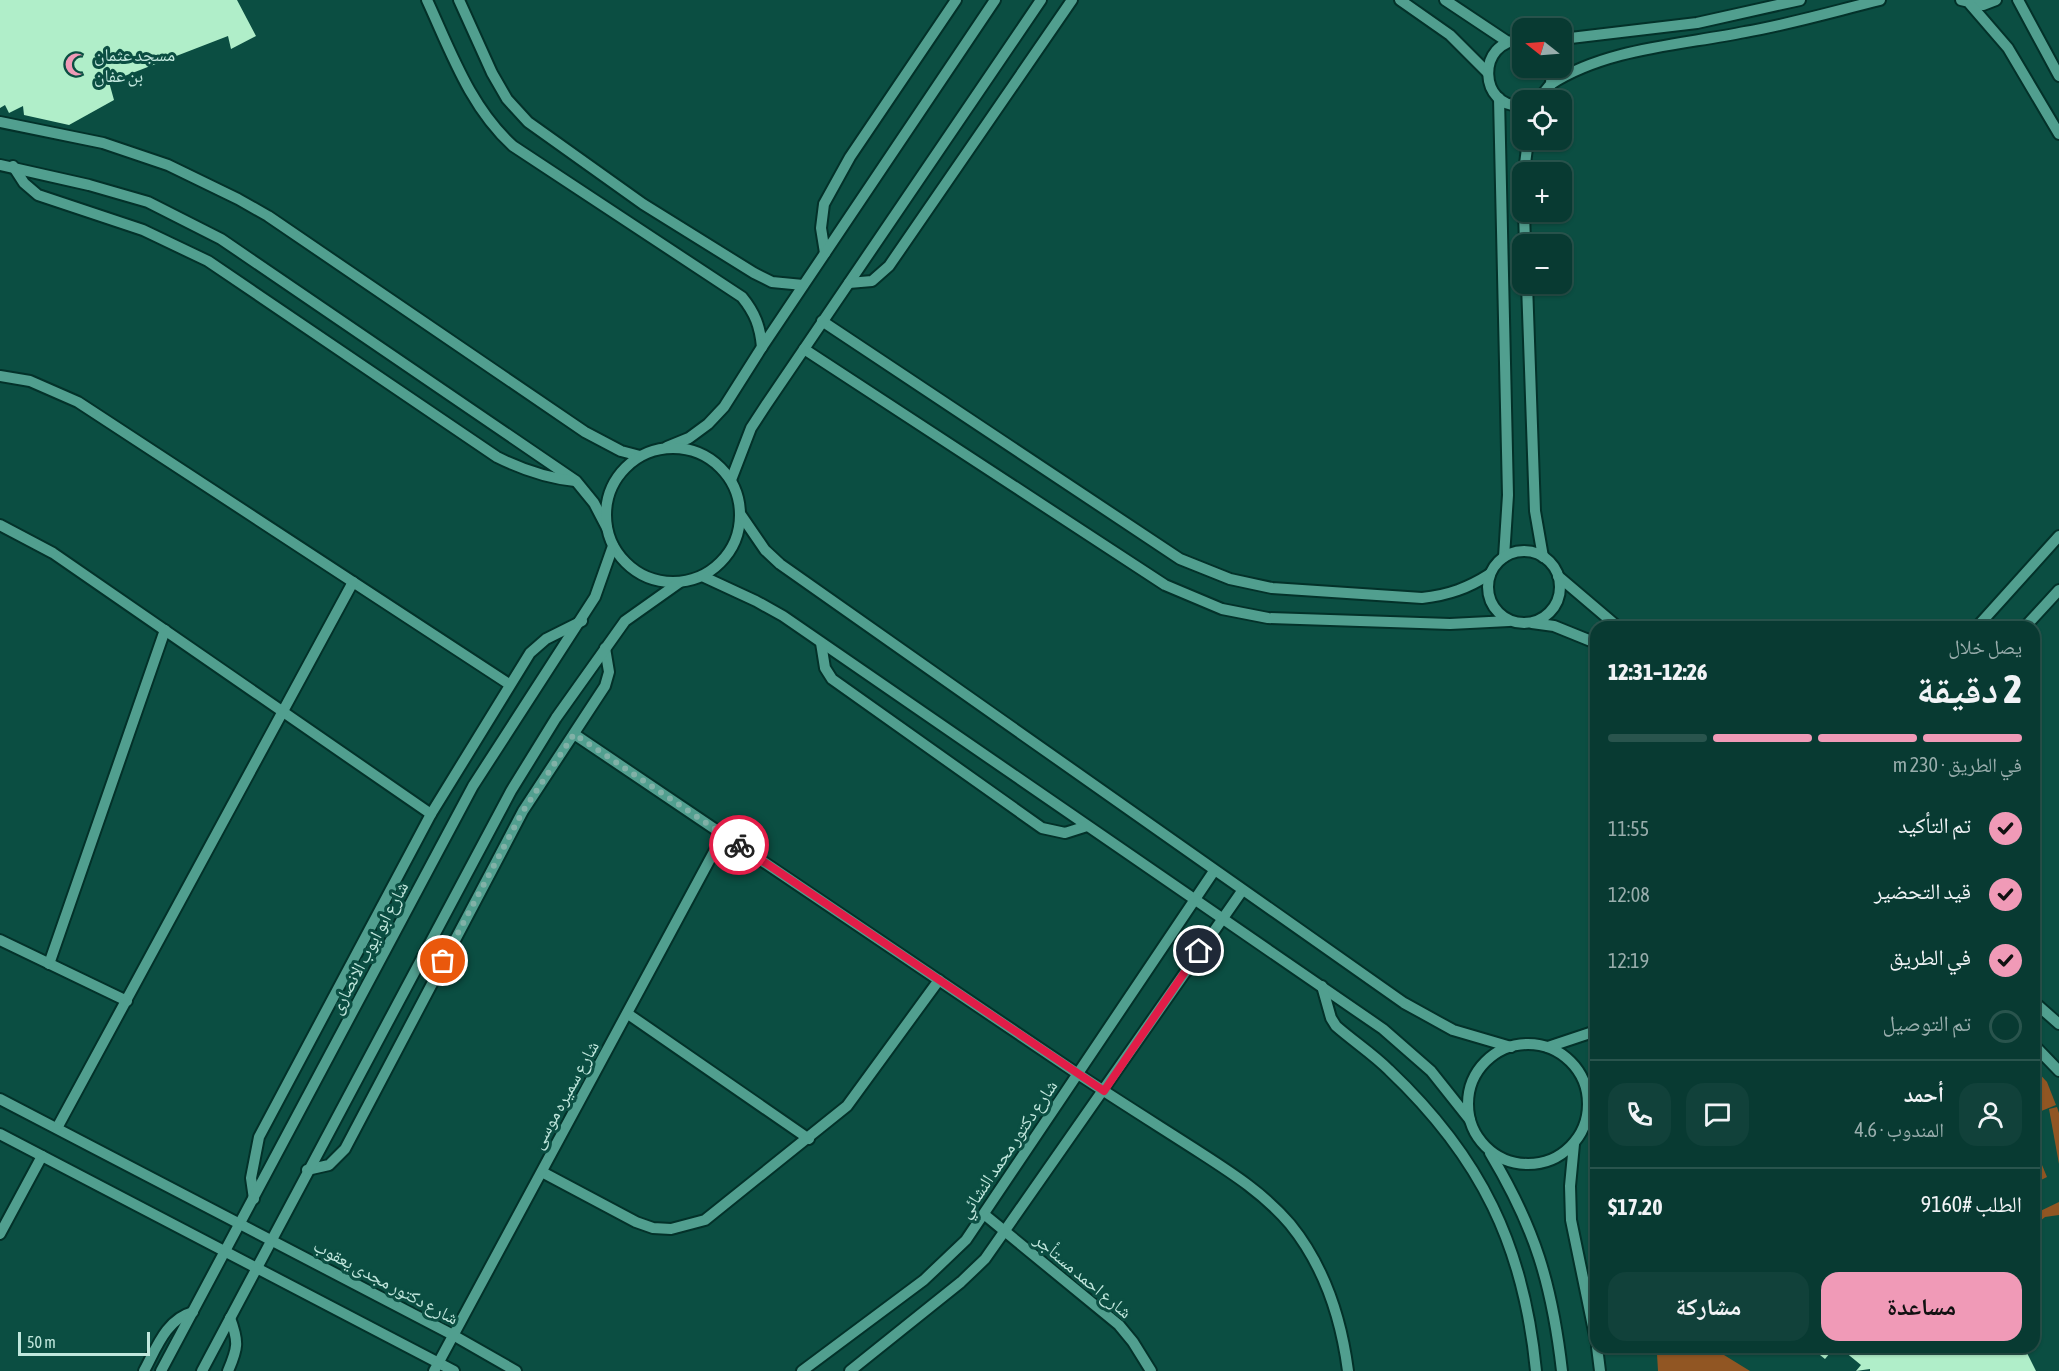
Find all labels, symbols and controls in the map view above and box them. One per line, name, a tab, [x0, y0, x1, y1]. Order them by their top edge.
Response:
north arrow	[1512, 18, 1572, 78]
map controls	[1512, 18, 1572, 294]
place label: مسجد عثمان بن عفان	[94, 44, 175, 87]
mosque icon: مسجد عثمان بن عفان	[63, 52, 89, 78]
button: locate	[1512, 90, 1572, 150]
button: +	[1512, 162, 1572, 222]
button: −	[1512, 234, 1572, 294]
text: يصل خلال	[1948, 635, 2022, 658]
text: 12:26–12:31	[1608, 659, 1707, 685]
text: 2 دقيقة	[1916, 667, 2022, 711]
text: في الطريق · 230 m	[1893, 753, 2022, 776]
text: تم التأكيد	[1898, 812, 1971, 838]
icon: check	[1989, 812, 2022, 845]
courier	[709, 815, 769, 875]
text: 11:55	[1608, 817, 1649, 840]
icon: bike	[723, 829, 756, 862]
street label: شارع ابو ايوب الانصارى	[325, 878, 413, 1018]
text: قيد التحضير	[1874, 878, 1971, 904]
icon: check	[1989, 878, 2022, 911]
text: 12:08	[1608, 883, 1650, 906]
pin	[1173, 925, 1224, 976]
icon: home	[1182, 934, 1215, 967]
pin	[417, 935, 468, 986]
icon: bag	[426, 944, 459, 977]
text: في الطريق	[1889, 944, 1971, 970]
icon: check	[1989, 944, 2022, 977]
text: 12:19	[1608, 949, 1649, 972]
text: تم التوصيل	[1882, 1010, 1971, 1036]
street label: شارع سميره موسى	[526, 1037, 604, 1153]
street label: شارع دكتور محمد النشائي	[954, 1076, 1065, 1224]
text: أحمد	[1904, 1081, 1944, 1107]
button: phone	[1608, 1083, 1671, 1146]
button: chat	[1686, 1083, 1749, 1146]
button: person	[1959, 1083, 2022, 1146]
text: المندوب · 4.6	[1854, 1118, 1944, 1141]
text: الطلب #9160	[1921, 1191, 2022, 1217]
text: $17.20	[1608, 1194, 1663, 1220]
street label: شارع احمد مستأجر	[1029, 1228, 1136, 1323]
street label: شارع دكتور مجدى يعقوب	[310, 1234, 462, 1330]
button: مشاركة	[1608, 1272, 1809, 1341]
button: مساعدة	[1821, 1272, 2022, 1341]
scale bar	[18, 1329, 150, 1356]
text: 50 m	[27, 1333, 56, 1351]

